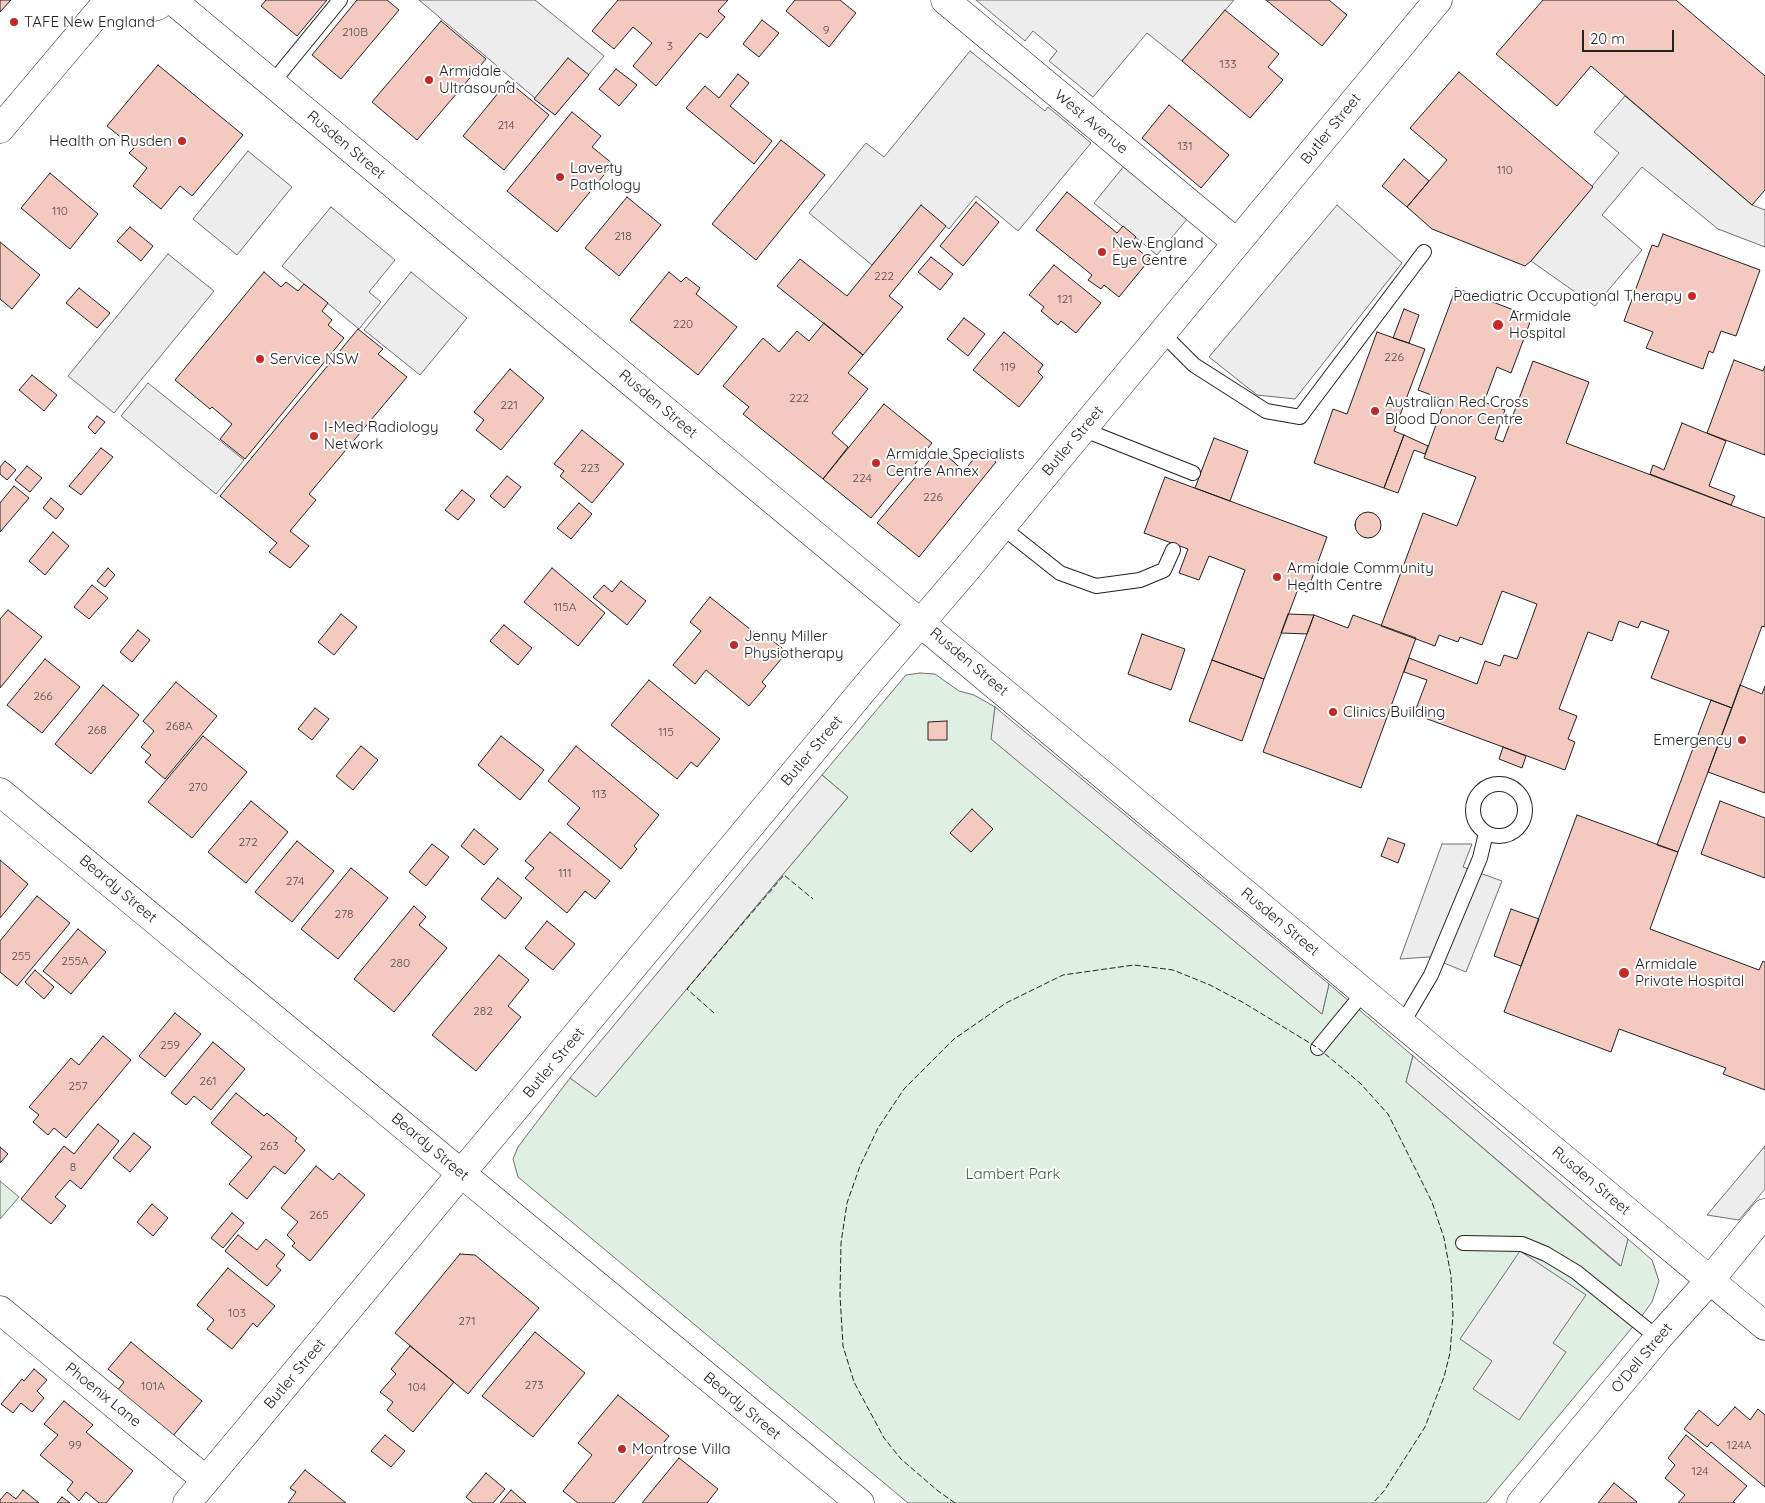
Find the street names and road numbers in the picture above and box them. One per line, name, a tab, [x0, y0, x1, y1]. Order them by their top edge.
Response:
street label: West Avenue	[1051, 86, 1131, 158]
street label: Butler Street	[1297, 90, 1365, 168]
street label: Rusden Street	[303, 107, 389, 183]
street label: Rusden Street	[615, 366, 701, 442]
street label: Butler Street	[1038, 402, 1108, 480]
street label: Rusden Street	[926, 624, 1012, 700]
street label: Butler Street	[777, 712, 847, 790]
street label: Beardy Street	[76, 851, 160, 927]
street label: Rusden Street	[1237, 884, 1323, 960]
street label: Butler Street	[519, 1024, 589, 1102]
street label: Beardy Street	[388, 1109, 472, 1185]
street label: Rusden Street	[1548, 1143, 1634, 1219]
street label: O'Dell Street	[1608, 1319, 1676, 1397]
street label: Butler Street	[260, 1335, 330, 1413]
street label: Phoenix Lane	[61, 1359, 145, 1431]
street label: Beardy Street	[700, 1368, 784, 1444]

